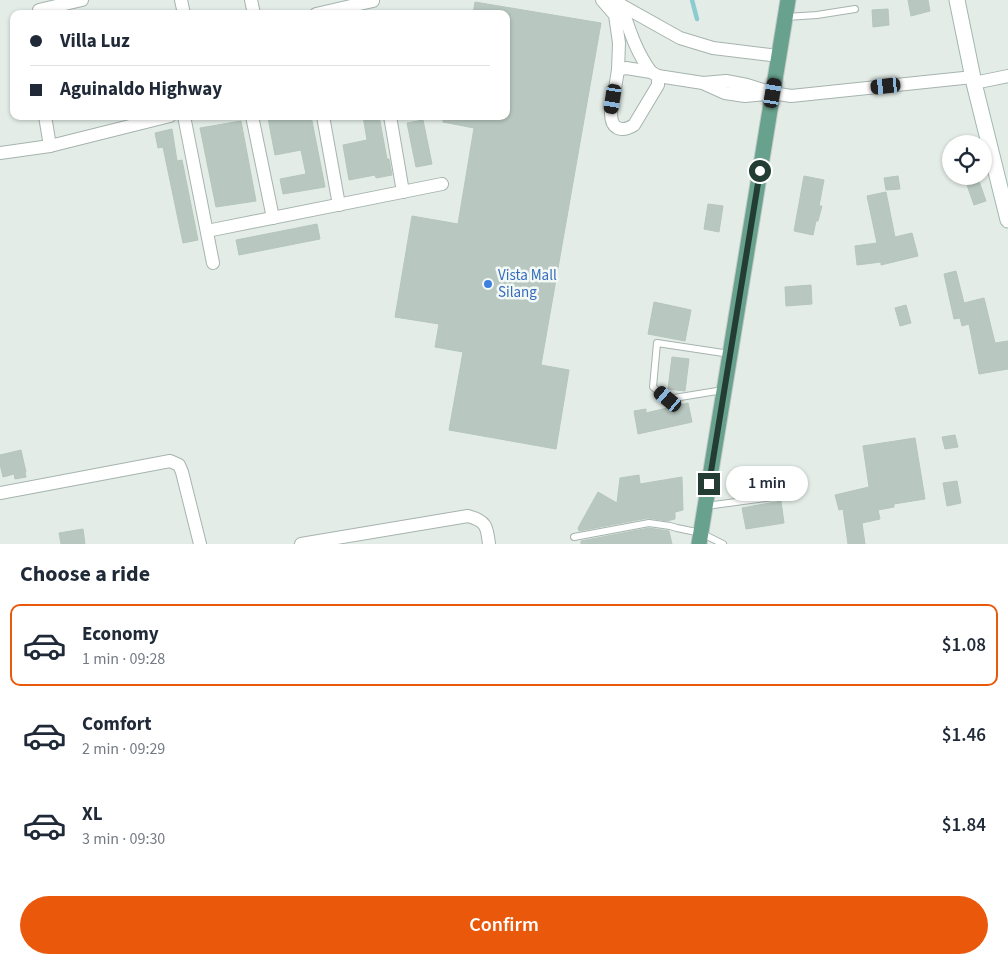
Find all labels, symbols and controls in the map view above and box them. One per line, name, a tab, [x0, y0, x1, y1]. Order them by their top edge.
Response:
text: Villa Luz	[60, 28, 130, 55]
text: Aguinaldo Highway	[60, 76, 222, 103]
car	[763, 77, 782, 109]
car	[870, 77, 901, 95]
car	[603, 83, 622, 115]
map controls	[942, 135, 992, 185]
button: locate	[942, 135, 992, 185]
route start	[749, 160, 771, 182]
place label: Vista Mall Silang	[498, 265, 557, 303]
marker: Vista Mall Silang	[482, 278, 494, 290]
car	[651, 384, 684, 414]
callout: 1 min	[726, 466, 809, 502]
text: 1 min	[748, 472, 786, 494]
route end	[698, 473, 720, 495]
text: Choose a ride	[20, 558, 150, 590]
text: Economy	[82, 621, 159, 648]
icon: car	[22, 623, 67, 668]
text: $1.08	[942, 632, 986, 659]
text: 1 min · 09:28	[82, 648, 165, 670]
text: Comfort	[82, 711, 152, 738]
icon: car	[22, 713, 67, 758]
text: $1.46	[942, 722, 986, 749]
text: 2 min · 09:29	[82, 738, 165, 760]
text: XL	[82, 801, 103, 828]
icon: car	[22, 803, 67, 848]
text: $1.84	[942, 812, 986, 839]
text: 3 min · 09:30	[82, 828, 165, 850]
button: Confirm	[20, 896, 988, 954]

